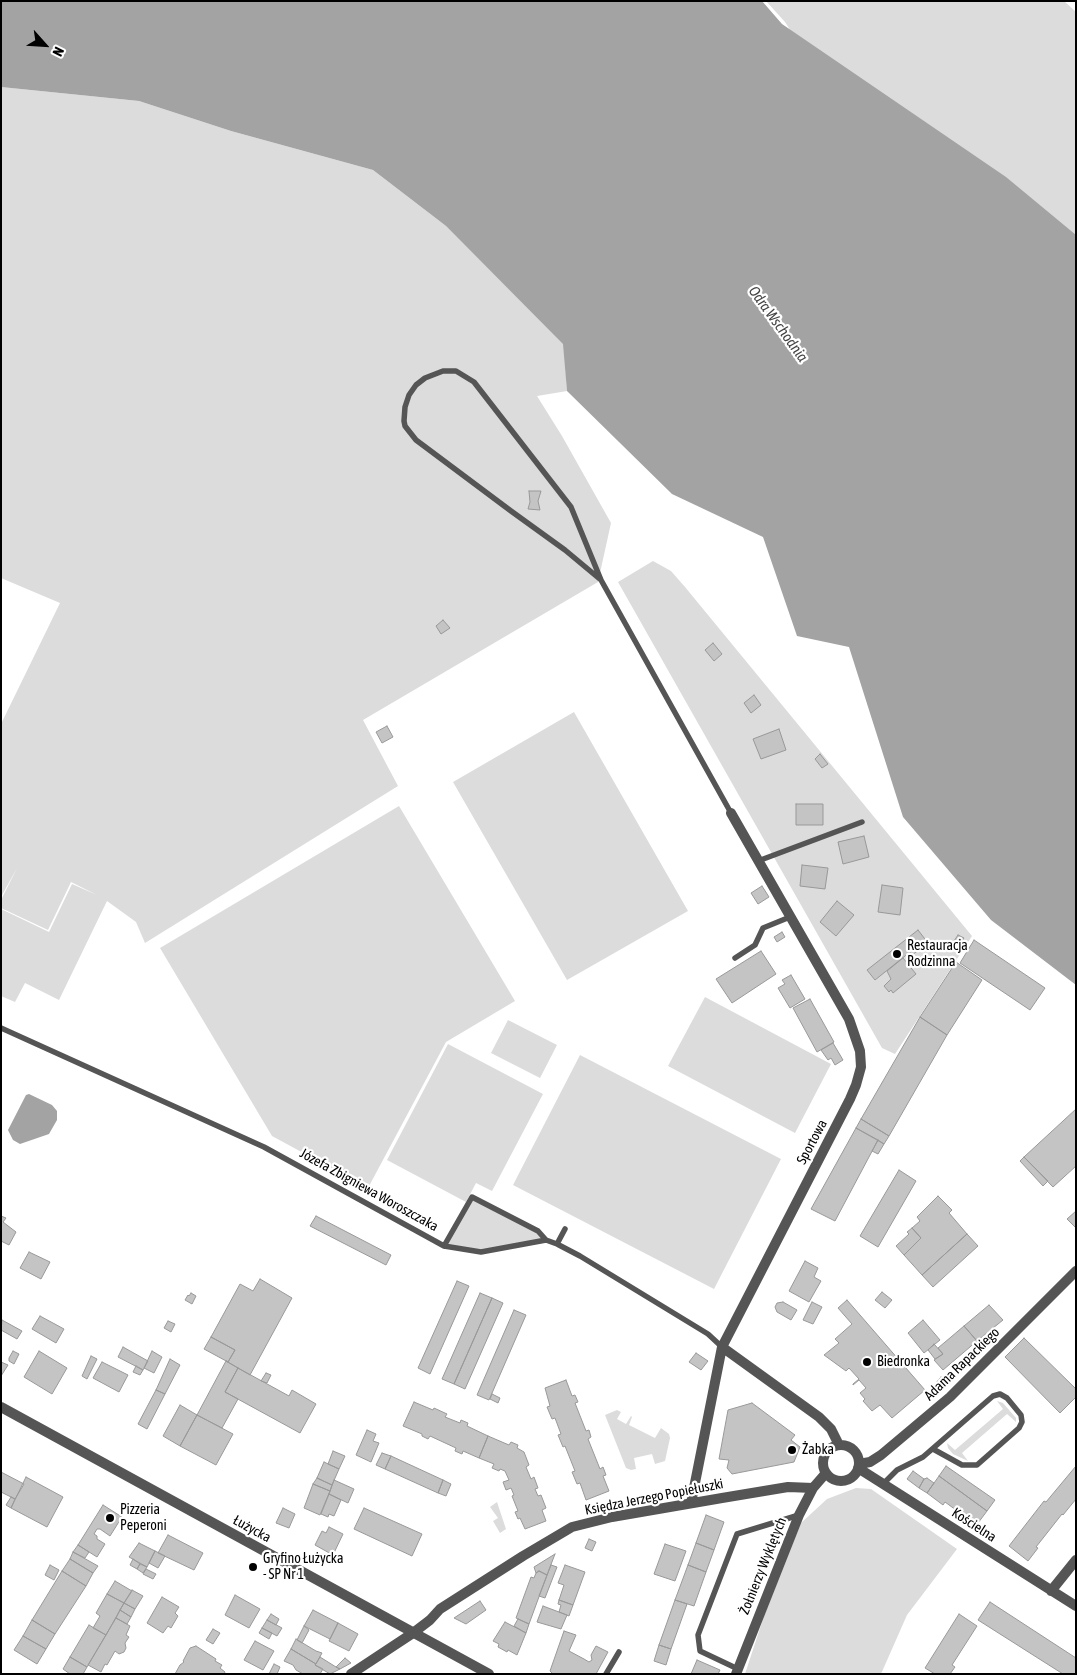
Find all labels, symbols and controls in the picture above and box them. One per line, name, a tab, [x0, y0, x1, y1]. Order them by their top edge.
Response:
north arrow	[20, 20, 70, 70]
text: N	[49, 44, 67, 59]
water label: Odra Wschodnia	[744, 283, 812, 365]
place label: Restauracja Rodzinna	[907, 938, 968, 970]
marker: Restauracja Rodzinna	[891, 948, 903, 960]
street label: Sportowa	[793, 1117, 831, 1167]
street label: Józefa Zbigniewa Woroszczaka	[297, 1145, 441, 1235]
street label: Adama Rapackiego	[921, 1324, 1003, 1404]
place label: Biedronka	[877, 1354, 930, 1370]
marker: Biedronka	[861, 1356, 873, 1368]
place label: Żabka	[802, 1442, 834, 1458]
marker: Żabka	[786, 1444, 798, 1456]
street label: Księdza Jerzego Popiełuszki	[583, 1475, 725, 1519]
place label: Pizzeria Peperoni	[120, 1502, 167, 1534]
street label: Kościelna	[949, 1504, 999, 1546]
marker: Pizzeria Peperoni	[104, 1512, 116, 1524]
street label: Łużycka	[230, 1512, 274, 1546]
street label: Żołnierzy Wyklętych	[736, 1515, 790, 1617]
place label: Gryfino Łużycka - SP Nr 1	[263, 1551, 343, 1584]
marker: Gryfino Łużycka - SP Nr 1	[247, 1561, 259, 1573]

